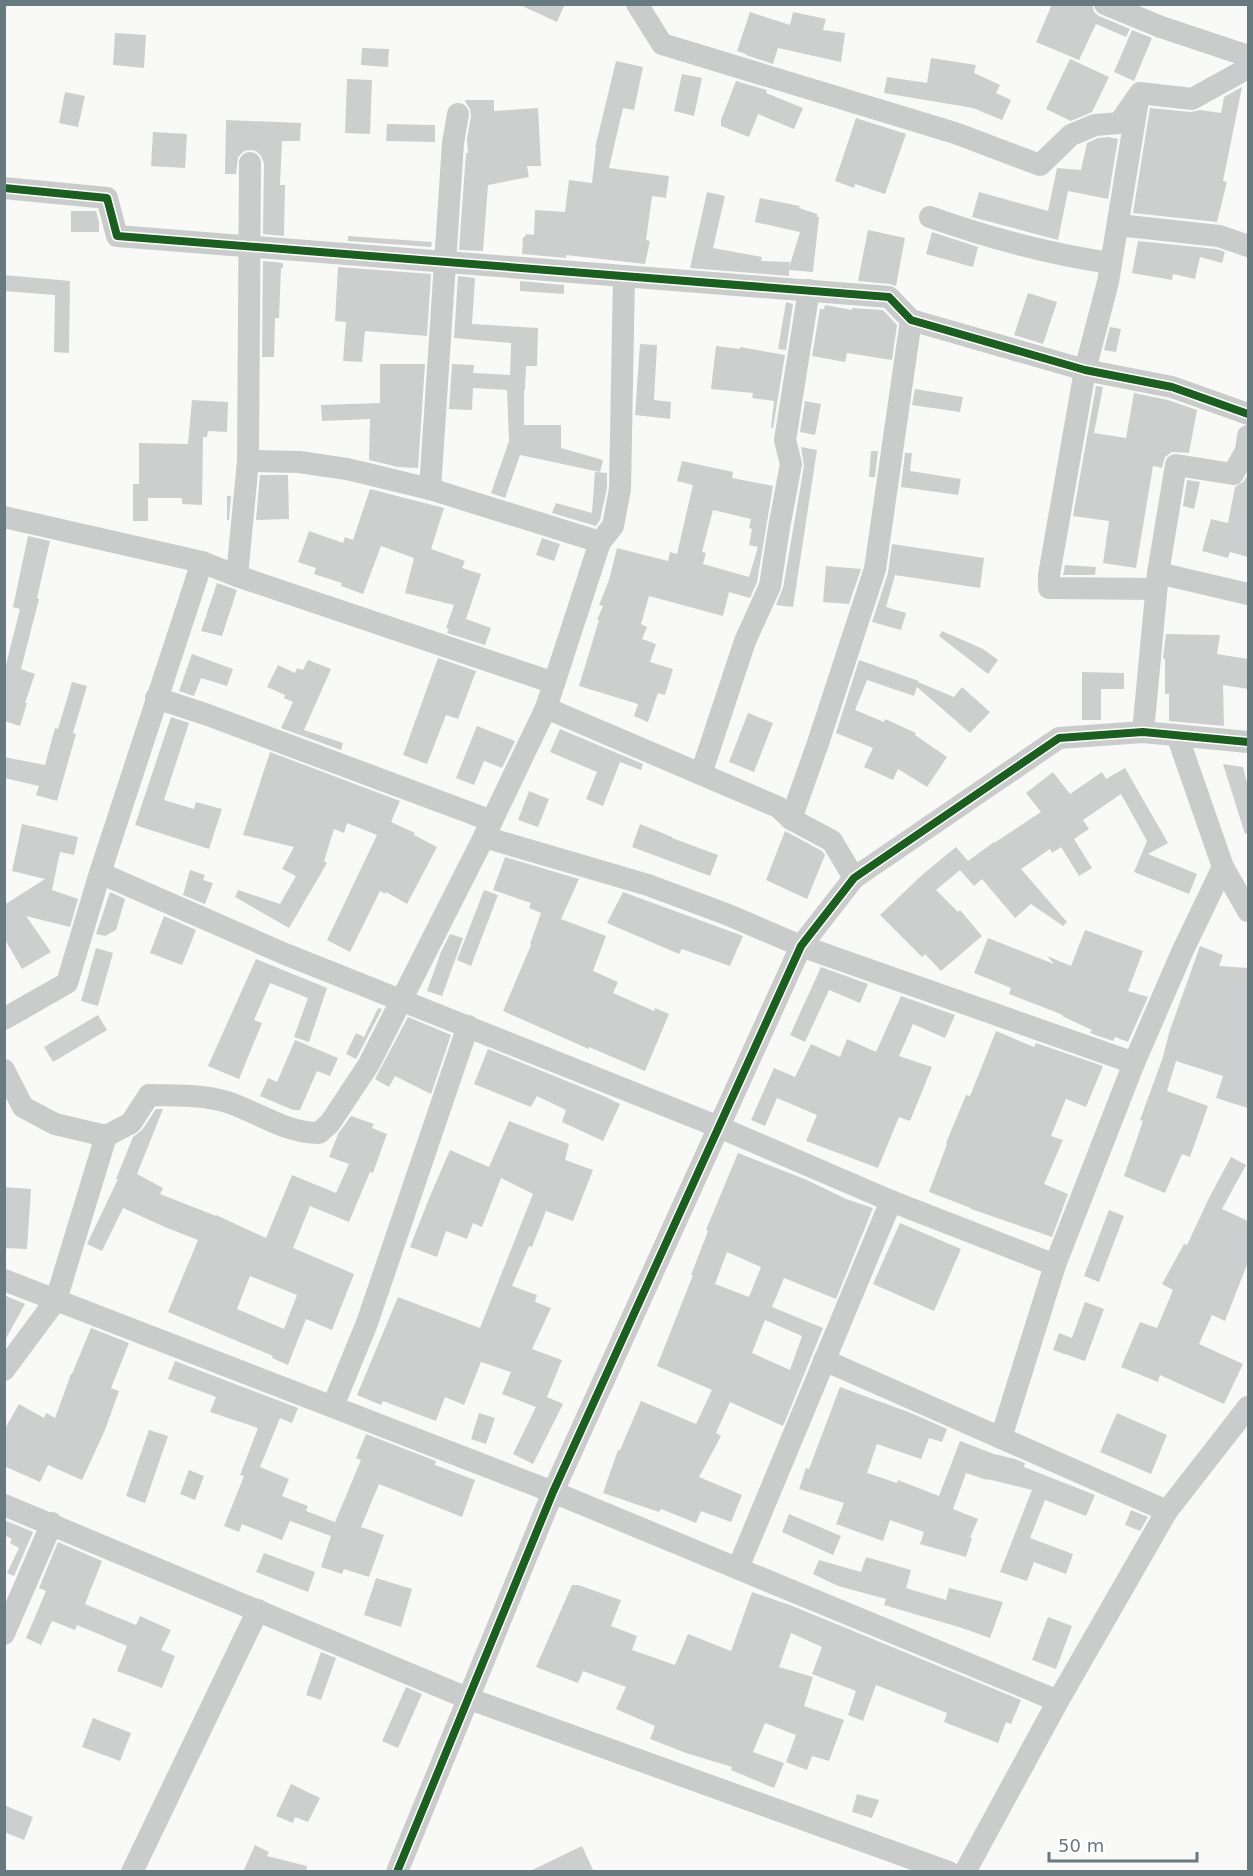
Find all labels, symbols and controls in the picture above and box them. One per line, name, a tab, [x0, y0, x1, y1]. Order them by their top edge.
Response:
scale bar	[1049, 1825, 1198, 1863]
text: 50 m	[1058, 1835, 1104, 1856]

